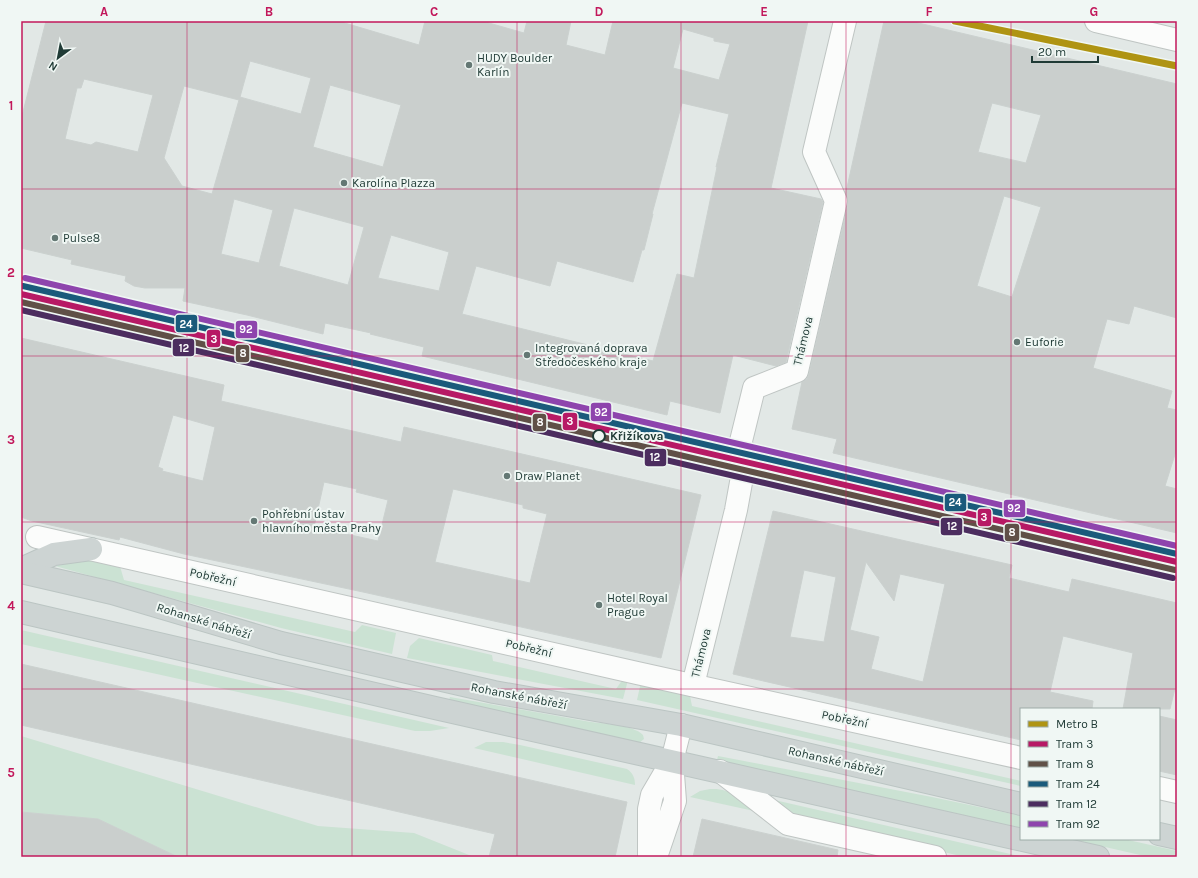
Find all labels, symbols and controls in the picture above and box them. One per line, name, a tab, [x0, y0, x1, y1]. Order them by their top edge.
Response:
text: A	[100, 4, 108, 19]
text: B	[265, 4, 273, 19]
text: C	[430, 4, 438, 19]
text: D	[595, 4, 604, 19]
text: E	[760, 4, 768, 19]
text: F	[925, 4, 933, 19]
text: G	[1090, 4, 1098, 19]
north arrow	[38, 38, 78, 78]
scale bar	[1032, 38, 1098, 64]
text: 20 m	[1038, 45, 1066, 59]
place label: HUDY Boulder Karlín	[477, 51, 553, 79]
text: N	[46, 58, 60, 74]
marker: HUDY Boulder Karlín	[464, 60, 474, 70]
text: 1	[9, 98, 13, 113]
place label: Karolína Plazza	[352, 176, 435, 190]
marker: Karolína Plazza	[339, 178, 349, 188]
place label: Pulse8	[63, 231, 100, 245]
marker: Pulse8	[50, 233, 60, 243]
text: 2	[7, 265, 15, 280]
line badge: 24	[175, 314, 198, 333]
street label: Thámova	[790, 315, 816, 367]
text: 24	[179, 318, 193, 331]
line badge: 92	[235, 320, 258, 339]
text: 92	[239, 323, 253, 336]
line badge: 3	[206, 329, 221, 348]
text: 3	[211, 333, 218, 346]
place label: Euforie	[1025, 335, 1064, 349]
marker: Euforie	[1012, 337, 1022, 347]
line badge: 12	[172, 338, 195, 357]
place label: Integrovaná doprava Středočeského kraje	[535, 341, 648, 369]
text: 12	[179, 342, 190, 355]
line badge: 8	[235, 344, 250, 363]
text: 8	[239, 347, 247, 360]
marker: Integrovaná doprava Středočeského kraje	[522, 350, 532, 360]
line badge: 92	[590, 402, 612, 422]
text: 92	[594, 406, 608, 419]
line badge: 3	[562, 412, 578, 431]
line badge: 8	[532, 413, 547, 432]
text: 3	[567, 415, 574, 428]
text: 8	[536, 416, 544, 429]
marker: Křižíkova	[592, 429, 606, 443]
place label: Křižíkova	[610, 429, 664, 443]
text: 3	[7, 432, 15, 447]
line badge: 12	[644, 448, 667, 467]
text: 12	[650, 451, 661, 464]
place label: Draw Planet	[515, 469, 580, 483]
marker: Draw Planet	[502, 471, 512, 481]
line badge: 24	[944, 493, 967, 512]
text: 24	[948, 496, 962, 509]
line badge: 92	[1003, 499, 1026, 518]
text: 92	[1007, 502, 1021, 515]
place label: Pohřební ústav hlavního města Prahy	[262, 507, 381, 535]
line badge: 3	[977, 508, 992, 527]
text: 3	[981, 511, 988, 524]
marker: Pohřební ústav hlavního města Prahy	[249, 516, 259, 526]
line badge: 12	[940, 517, 963, 536]
text: 12	[947, 520, 958, 533]
line badge: 8	[1004, 523, 1020, 542]
text: 8	[1008, 526, 1016, 539]
street label: Pobřežní	[188, 565, 238, 589]
place label: Hotel Royal Prague	[607, 591, 668, 619]
text: 4	[7, 598, 15, 613]
street label: Rohanské nábřeží	[155, 600, 253, 642]
marker: Hotel Royal Prague	[594, 600, 604, 610]
street label: Thámova	[688, 627, 714, 679]
street label: Pobřežní	[504, 636, 554, 660]
street label: Rohanské nábřeží	[470, 680, 569, 712]
street label: Pobřežní	[820, 707, 870, 731]
legend	[1020, 708, 1160, 840]
text: Metro B	[1056, 717, 1098, 731]
text: Tram 3	[1056, 737, 1093, 751]
street label: Rohanské nábřeží	[787, 743, 886, 779]
text: Tram 8	[1056, 757, 1094, 771]
text: 5	[7, 765, 15, 780]
text: Tram 24	[1056, 777, 1100, 791]
text: Tram 12	[1056, 797, 1097, 811]
text: Tram 92	[1056, 817, 1100, 831]

